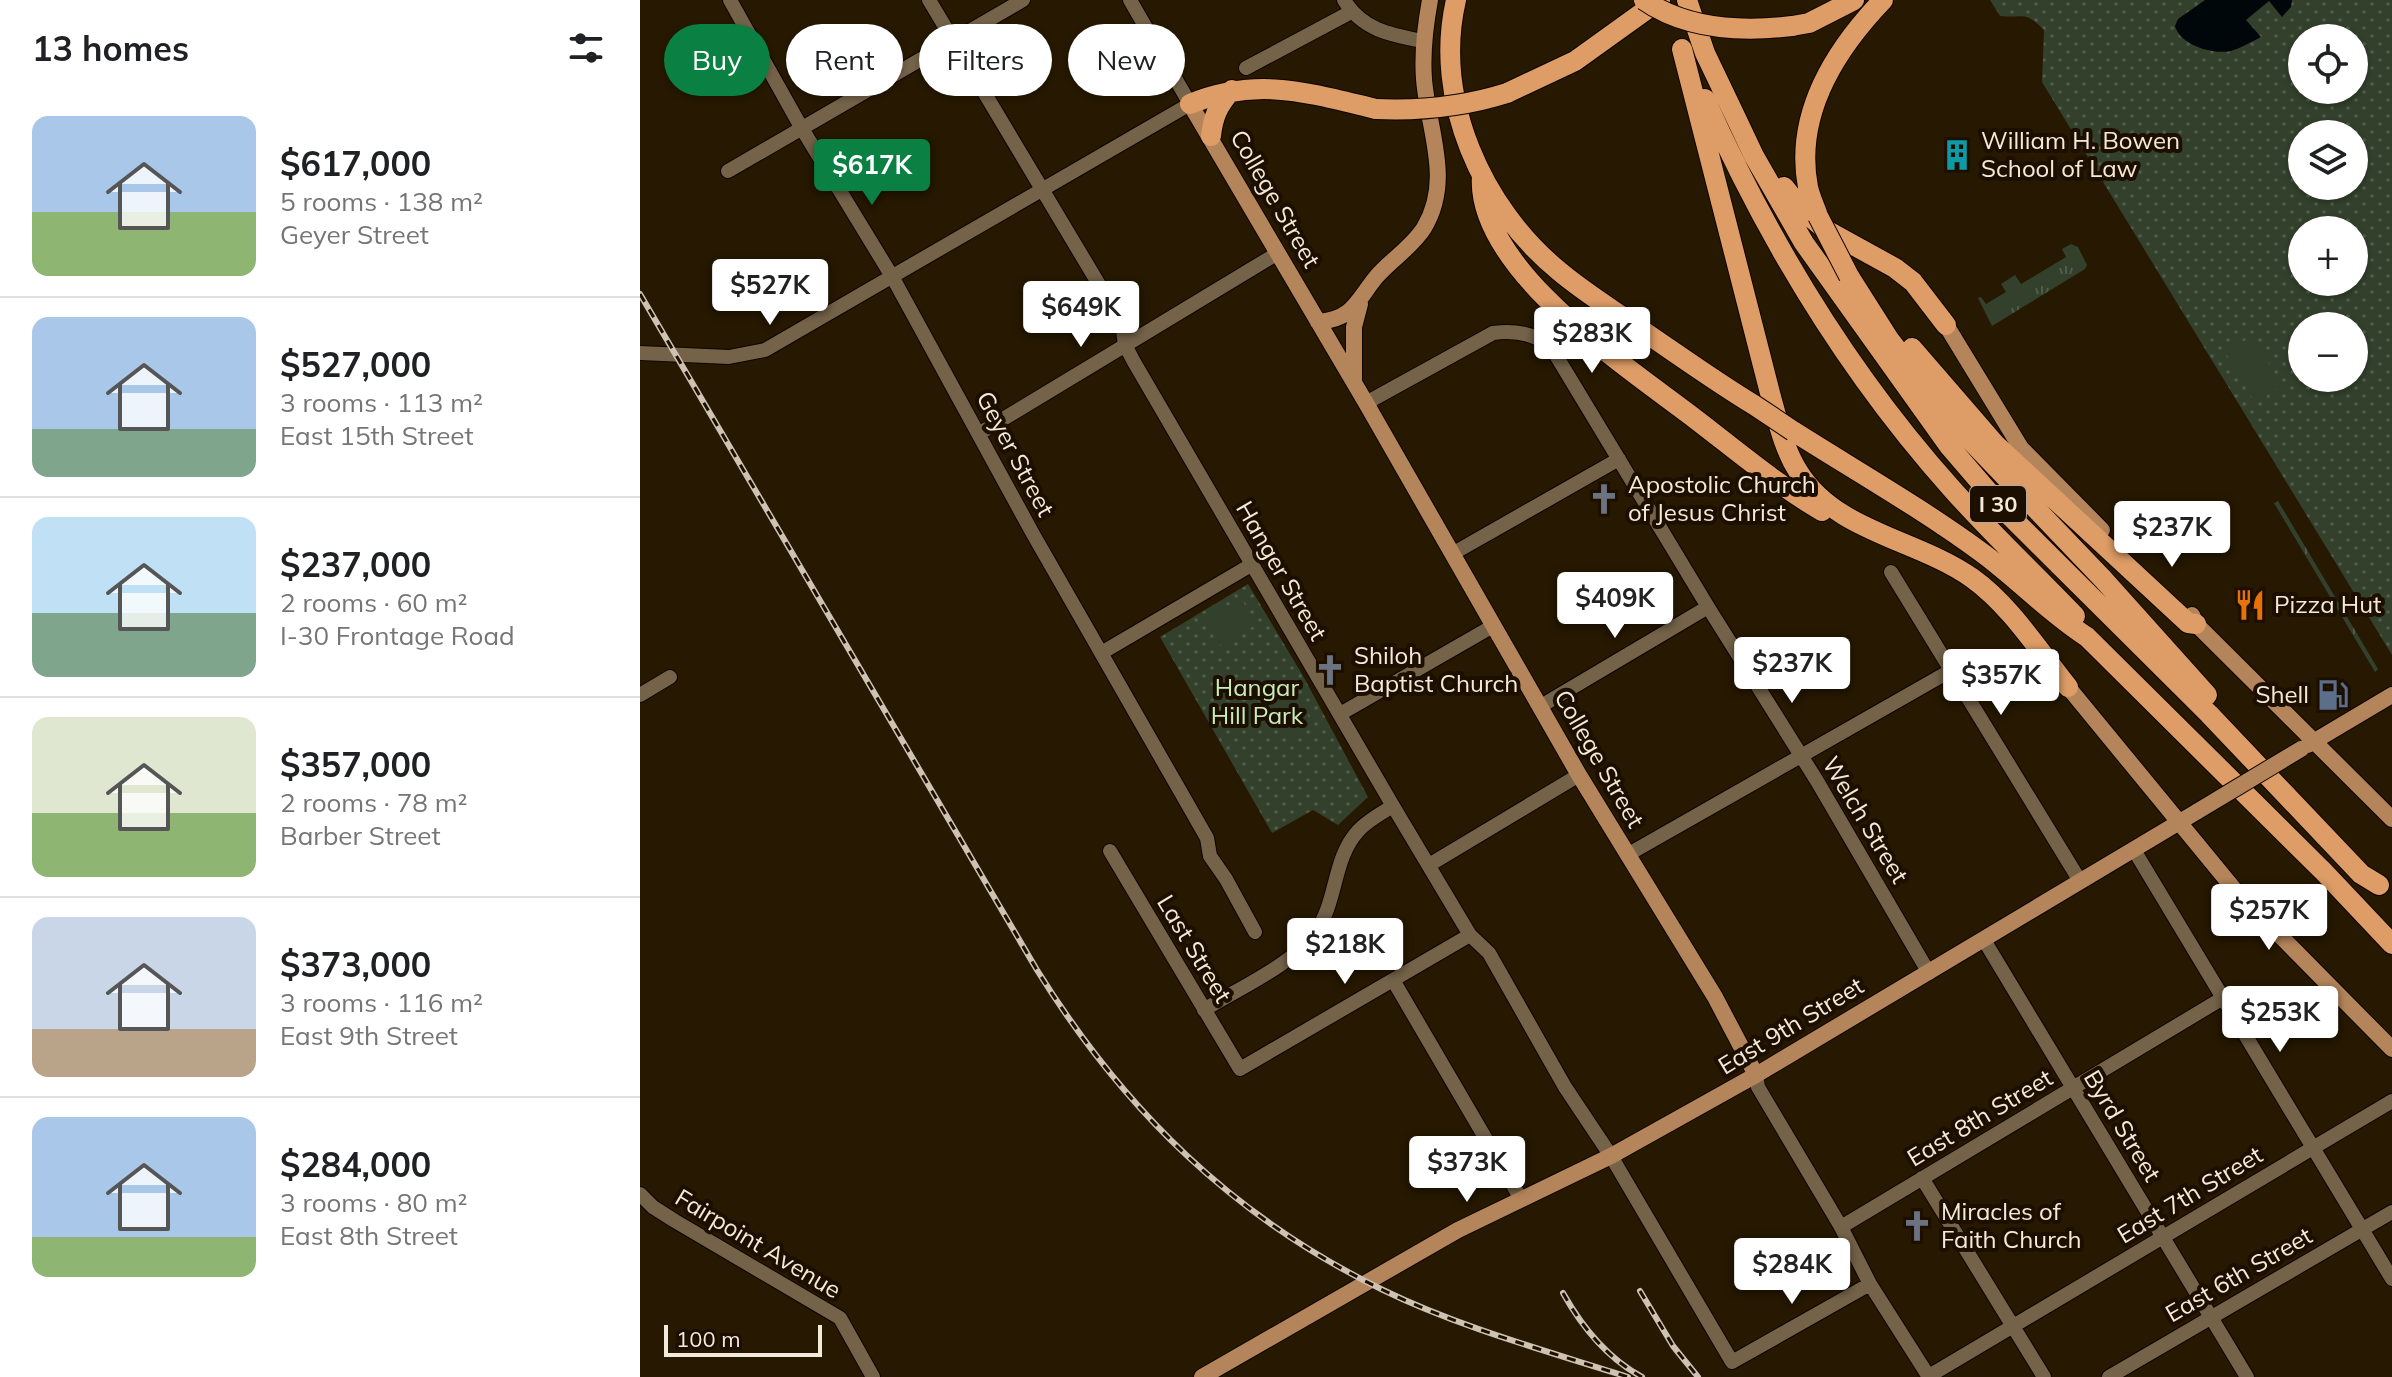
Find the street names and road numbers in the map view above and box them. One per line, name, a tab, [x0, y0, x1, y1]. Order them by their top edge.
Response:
street label: College Street	[1224, 124, 1327, 273]
street label: Geyer Street	[970, 386, 1061, 521]
road number: I 30	[1970, 486, 2026, 522]
street label: Hanger Street	[1230, 496, 1334, 645]
street label: College Street	[1548, 684, 1651, 833]
street label: Welch Street	[1816, 751, 1915, 888]
street label: Last Street	[1151, 889, 1239, 1008]
street label: East 9th Street	[1712, 970, 1869, 1080]
street label: East 8th Street	[1901, 1062, 2058, 1172]
street label: Byrd Street	[2078, 1064, 2168, 1187]
street label: East 7th Street	[2111, 1139, 2268, 1249]
street label: Fairpoint Avenue	[670, 1182, 847, 1304]
street label: East 6th Street	[2160, 1220, 2317, 1328]

